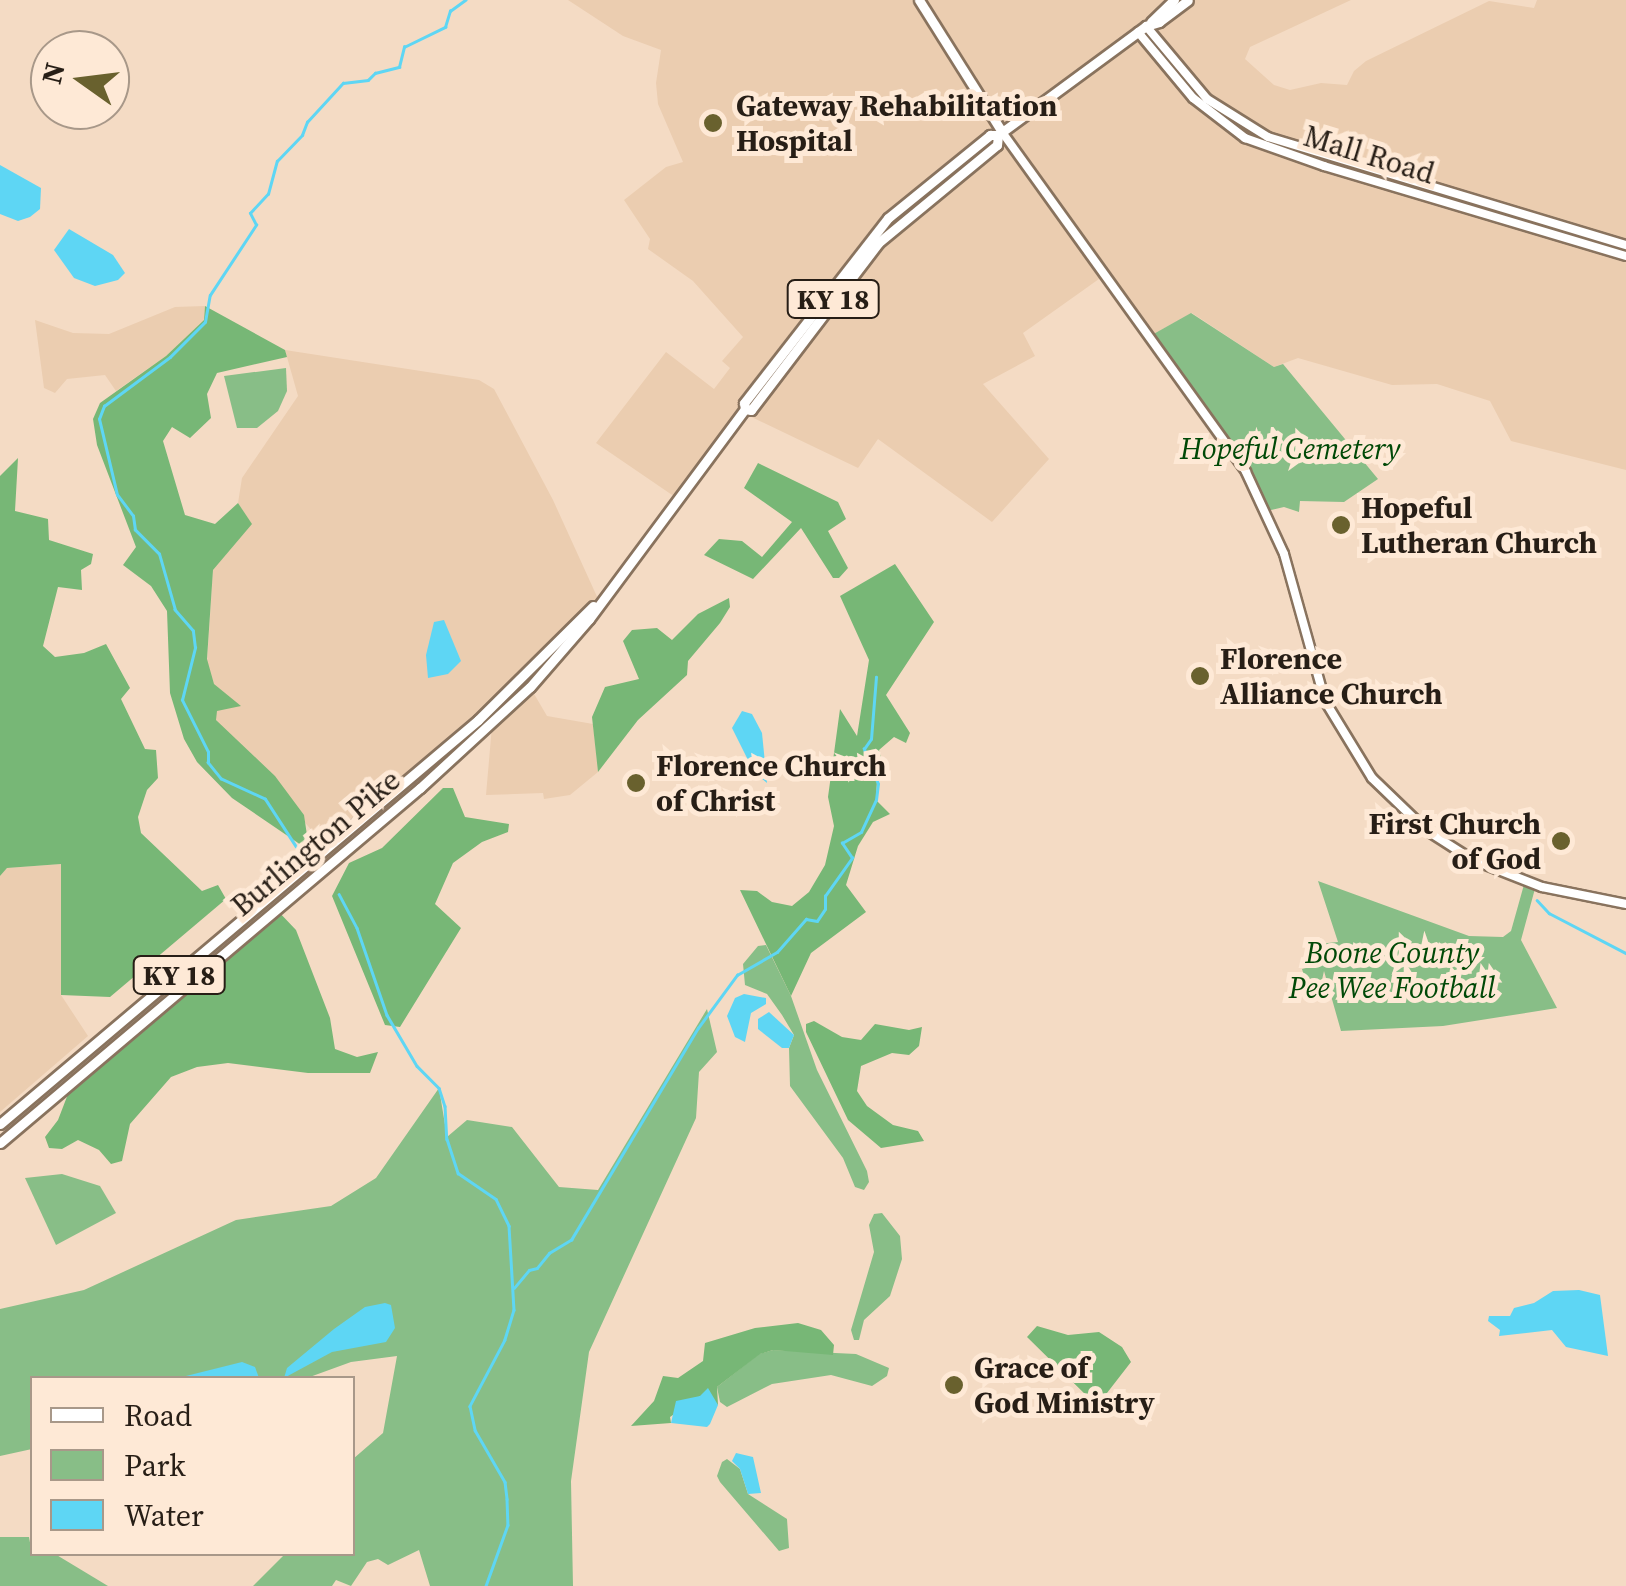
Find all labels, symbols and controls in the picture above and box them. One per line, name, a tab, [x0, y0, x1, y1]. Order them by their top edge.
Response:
north arrow	[30, 30, 130, 130]
text: N	[32, 59, 74, 88]
place label: Gateway Rehabilitation Hospital	[736, 88, 1057, 158]
marker: Gateway Rehabilitation Hospital	[700, 110, 726, 136]
street label: Mall Road	[1299, 118, 1439, 192]
road number: KY 18	[786, 276, 880, 322]
park label: Hopeful Cemetery	[1180, 431, 1400, 467]
place label: Hopeful Lutheran Church	[1361, 490, 1597, 560]
marker: Hopeful Lutheran Church	[1330, 514, 1352, 536]
place label: Florence Alliance Church	[1220, 641, 1443, 712]
marker: Florence Alliance Church	[1189, 665, 1211, 687]
place label: Florence Church of Christ	[656, 748, 886, 818]
street label: Burlington Pike	[224, 762, 408, 924]
marker: Florence Church of Christ	[625, 772, 647, 794]
place label: First Church of God	[1369, 806, 1541, 876]
marker: First Church of God	[1550, 830, 1572, 852]
park label: Boone County Pee Wee Football	[1289, 935, 1495, 1006]
road number: KY 18	[132, 952, 226, 998]
place label: Grace of God Ministry	[974, 1350, 1155, 1420]
marker: Grace of God Ministry	[943, 1374, 965, 1396]
legend	[30, 1376, 355, 1556]
text: Road	[124, 1395, 192, 1436]
text: Park	[124, 1445, 186, 1486]
text: Water	[124, 1495, 204, 1536]

